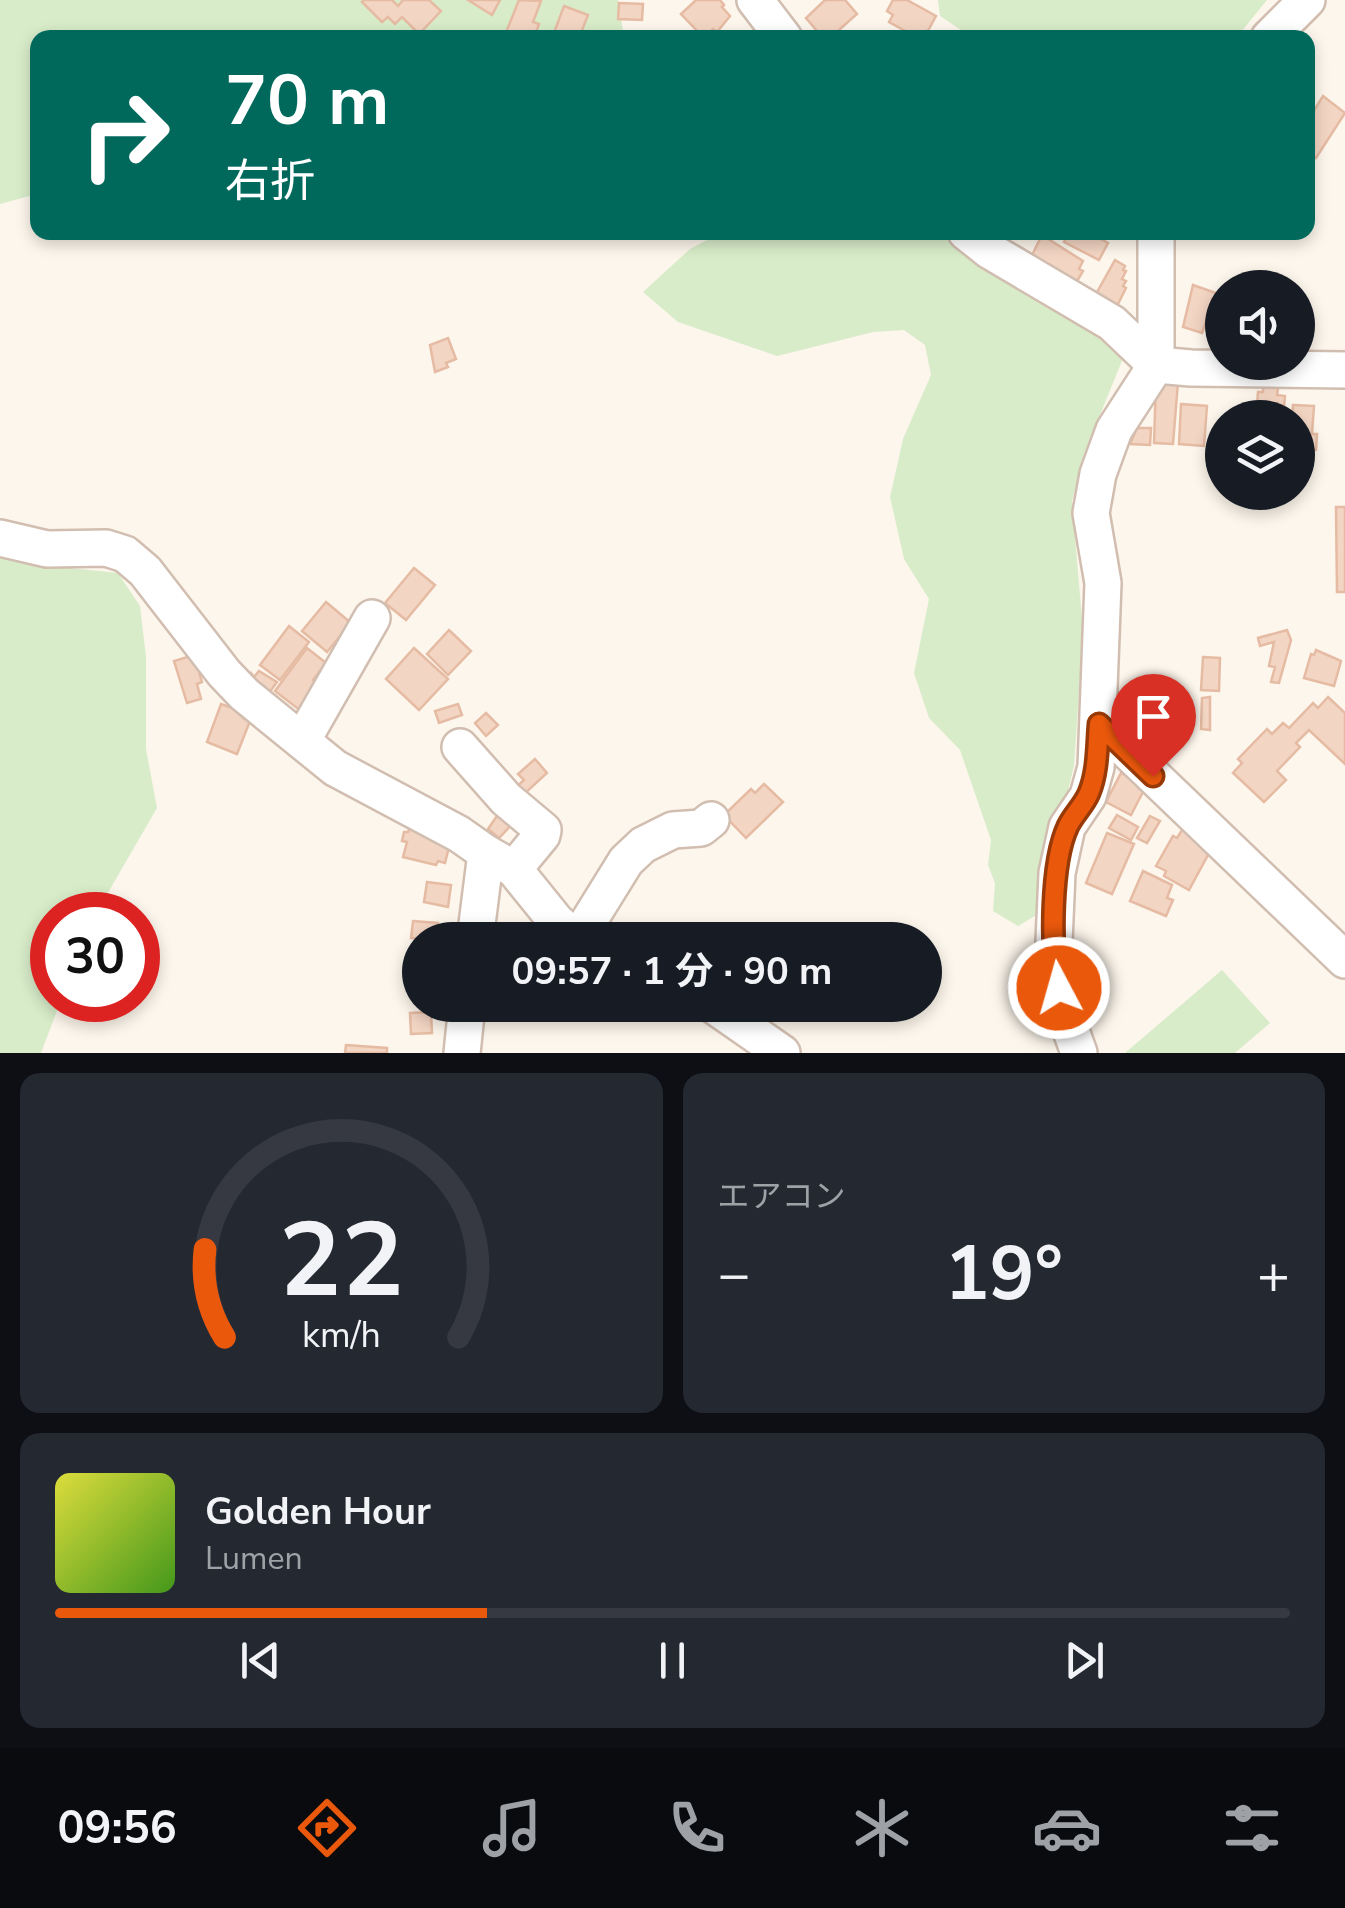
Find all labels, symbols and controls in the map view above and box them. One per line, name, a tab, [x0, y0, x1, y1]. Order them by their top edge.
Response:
text: 70 m	[225, 53, 389, 149]
icon: right	[60, 70, 190, 200]
text: 右折	[225, 151, 315, 212]
map controls	[1205, 270, 1315, 510]
button: sound	[1205, 270, 1315, 380]
button: layers	[1205, 400, 1315, 510]
pin	[1111, 674, 1196, 777]
icon: arrive	[1126, 689, 1181, 744]
speed limit sign: 30	[30, 892, 160, 1022]
position arrow	[1007, 936, 1111, 1040]
text: 09:57 · 1 分 · 90 m	[512, 946, 832, 997]
text: エアコン	[718, 1175, 846, 1218]
text: 22	[279, 1190, 404, 1332]
text: 19°	[945, 1223, 1063, 1325]
text: −	[718, 1237, 751, 1312]
text: +	[1257, 1237, 1290, 1312]
text: km/h	[302, 1311, 381, 1360]
text: Golden Hour	[205, 1486, 431, 1537]
text: Lumen	[205, 1537, 303, 1580]
icon: previous	[233, 1633, 288, 1688]
icon: pause	[645, 1633, 700, 1688]
icon: next	[1057, 1633, 1112, 1688]
icon: directions	[292, 1793, 362, 1863]
icon: music	[477, 1793, 547, 1863]
icon: phone	[662, 1793, 732, 1863]
icon: climate	[847, 1793, 917, 1863]
icon: car	[1032, 1793, 1102, 1863]
icon: filters	[1217, 1793, 1287, 1863]
text: 09:56	[58, 1798, 177, 1859]

